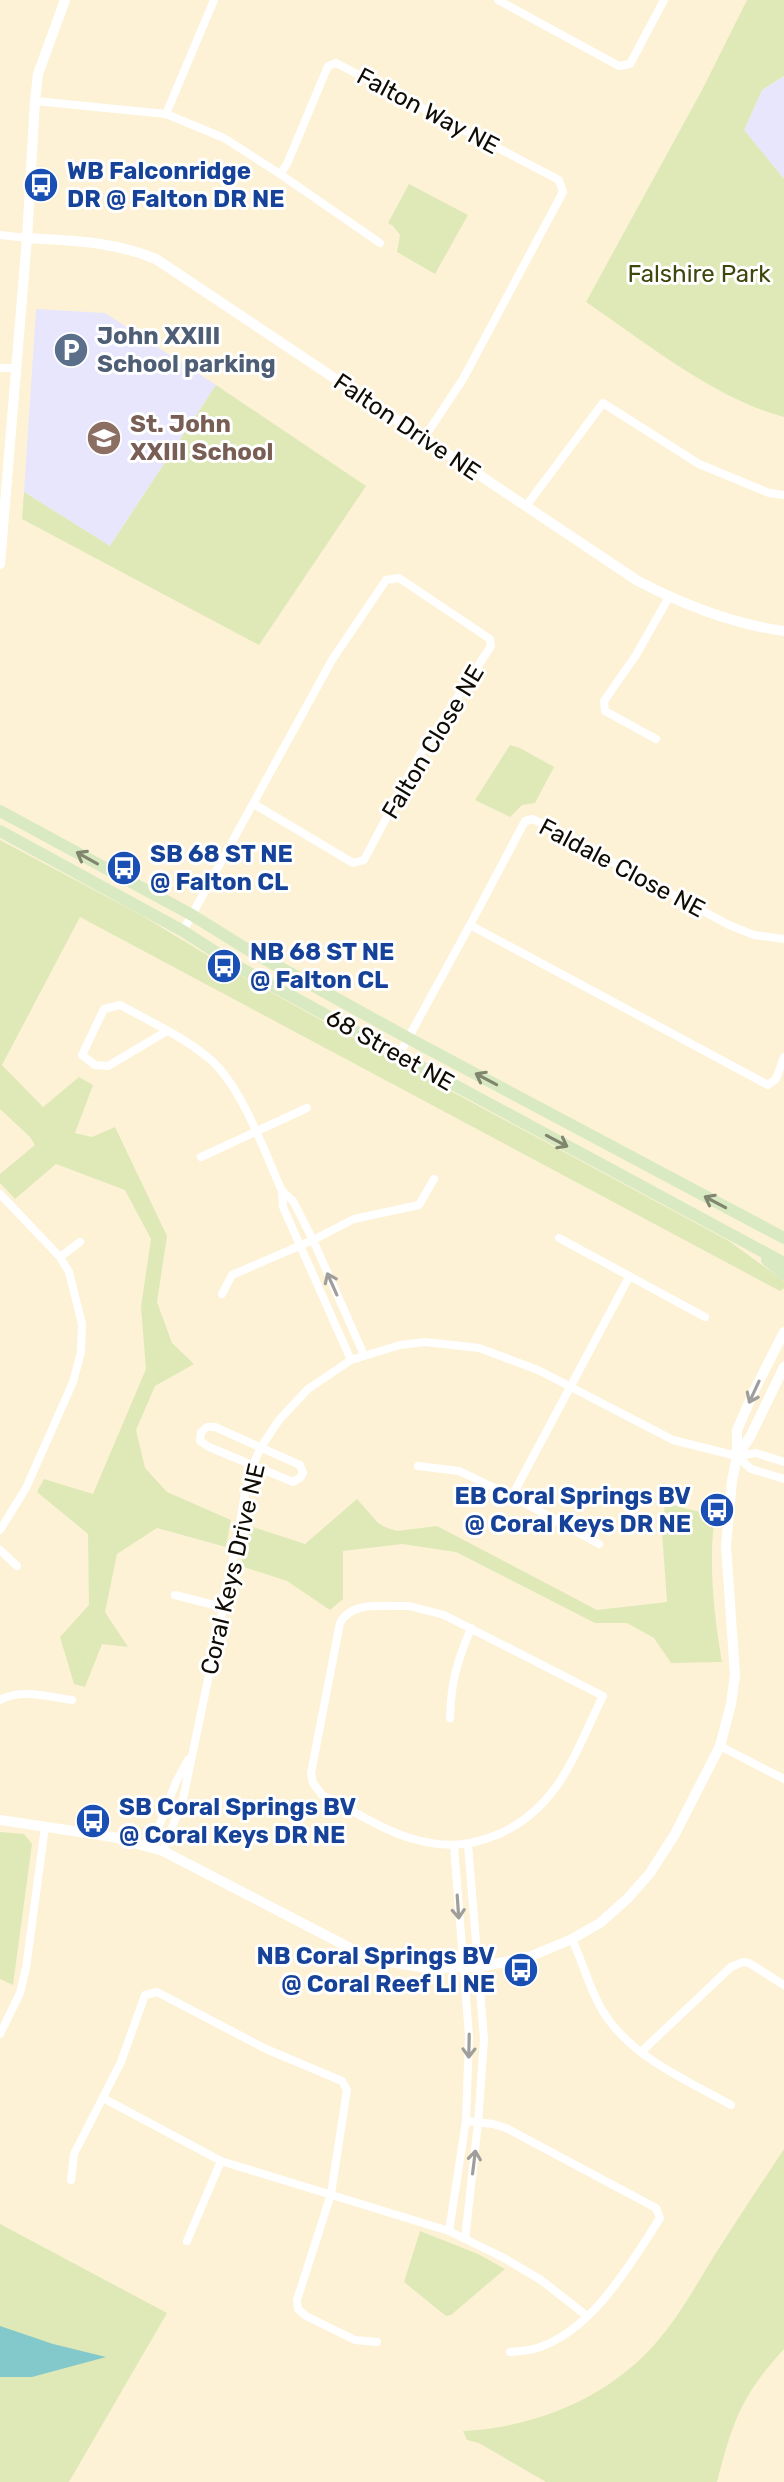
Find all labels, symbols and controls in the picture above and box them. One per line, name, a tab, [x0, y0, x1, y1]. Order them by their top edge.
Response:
street label: Falton Way NE	[352, 62, 504, 160]
place label: WB Falconridge DR @ Falton DR NE	[67, 157, 285, 213]
bus stop icon: WB Falconridge DR @ Falton DR NE	[22, 166, 60, 204]
park label: Falshire Park	[627, 260, 771, 288]
place label: John XXIII School parking	[97, 322, 276, 378]
parking icon: John XXIII School parking	[52, 331, 90, 369]
street label: Falton Drive NE	[328, 368, 486, 486]
place label: St. John XXIII School	[130, 410, 273, 466]
school or university icon: St. John XXIII School	[85, 419, 123, 457]
street label: Falton Close NE	[376, 660, 490, 824]
street label: Faldale Close NE	[534, 813, 710, 923]
place label: SB 68 ST NE @ Falton CL	[150, 840, 293, 896]
bus stop icon: SB 68 ST NE @ Falton CL	[105, 849, 143, 887]
one-way arrow	[76, 850, 99, 866]
place label: NB 68 ST NE @ Falton CL	[250, 938, 394, 994]
bus stop icon: NB 68 ST NE @ Falton CL	[205, 947, 243, 985]
street label: 68 Street NE	[321, 1003, 459, 1097]
one-way arrow	[475, 1071, 498, 1087]
one-way arrow	[545, 1134, 568, 1150]
one-way arrow	[704, 1193, 728, 1209]
one-way arrow	[324, 1272, 339, 1296]
one-way arrow	[745, 1380, 760, 1404]
street label: Coral Keys Drive NE	[195, 1461, 271, 1677]
place label: EB Coral Springs BV @ Coral Keys DR NE	[454, 1482, 691, 1538]
bus stop icon: EB Coral Springs BV @ Coral Keys DR NE	[698, 1491, 736, 1529]
place label: SB Coral Springs BV @ Coral Keys DR NE	[119, 1793, 357, 1849]
bus stop icon: SB Coral Springs BV @ Coral Keys DR NE	[74, 1802, 112, 1840]
one-way arrow	[451, 1893, 466, 1920]
place label: NB Coral Springs BV @ Coral Reef LI NE	[256, 1942, 495, 1998]
bus stop icon: NB Coral Springs BV @ Coral Reef LI NE	[502, 1951, 540, 1989]
one-way arrow	[461, 2032, 476, 2059]
one-way arrow	[466, 2149, 481, 2175]

